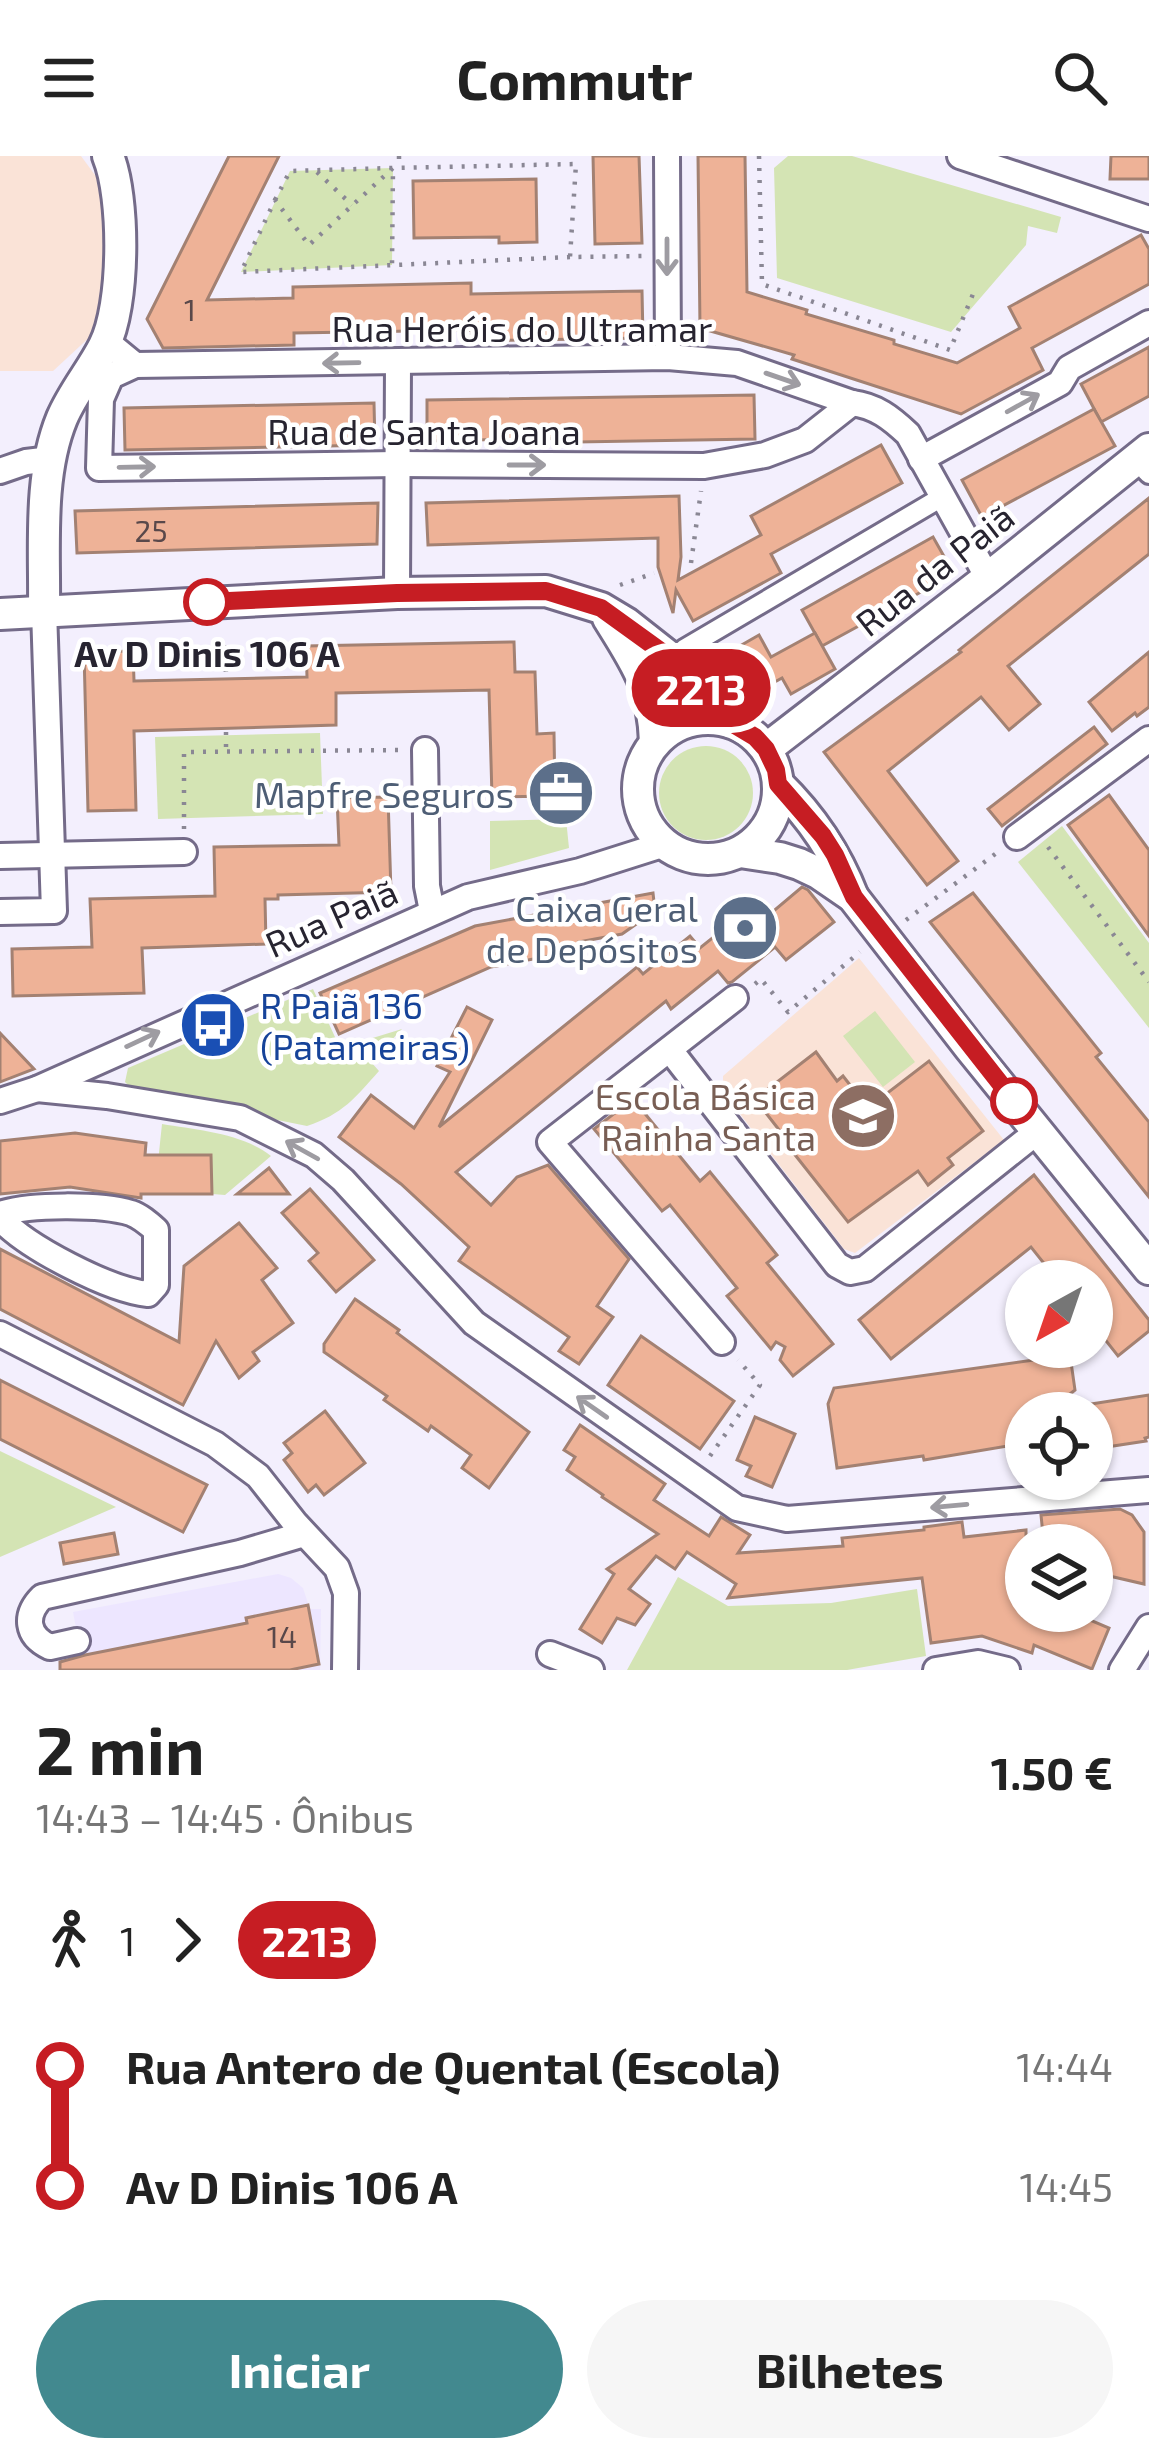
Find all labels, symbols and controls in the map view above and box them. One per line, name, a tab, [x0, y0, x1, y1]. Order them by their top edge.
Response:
icon: menu	[36, 45, 102, 111]
icon: search	[1047, 45, 1113, 111]
text: Commutr	[457, 46, 692, 111]
one-way arrow	[656, 237, 679, 276]
house number: 1	[184, 291, 196, 327]
street label: Rua Heróis do Ultramar	[332, 306, 712, 349]
one-way arrow	[322, 351, 361, 374]
one-way arrow	[763, 370, 800, 391]
one-way arrow	[1005, 391, 1040, 414]
street label: Rua de Santa Joana	[267, 409, 581, 452]
one-way arrow	[507, 454, 546, 476]
one-way arrow	[117, 456, 156, 478]
street label: Rua da Paiã	[846, 494, 1022, 644]
house number: 25	[135, 512, 167, 548]
marker: Av D Dinis 106 A	[185, 580, 229, 624]
place label: Av D Dinis 106 A	[74, 631, 340, 674]
line badge: 2213	[617, 649, 785, 727]
text: 2213	[656, 663, 746, 713]
office icon: Mapfre Seguros	[526, 758, 596, 828]
place label: Mapfre Seguros	[254, 772, 514, 815]
street label: Rua Paiã	[258, 869, 404, 965]
place label: Caixa Geral de Depósitos	[486, 886, 698, 970]
bank icon: Caixa Geral de Depósitos	[710, 893, 780, 963]
place label: R Paiã 136 (Patameiras)	[260, 983, 470, 1067]
bus stop icon: R Paiã 136 (Patameiras)	[178, 990, 248, 1060]
one-way arrow	[125, 1027, 161, 1049]
place label: Escola Básica Rainha Santa	[595, 1074, 816, 1158]
unlabelled marker	[992, 1079, 1036, 1123]
school or university icon: Escola Básica Rainha Santa	[828, 1081, 898, 1151]
one-way arrow	[285, 1138, 320, 1161]
north arrow	[1005, 1260, 1113, 1368]
map controls	[1005, 1260, 1113, 1632]
button: locate	[1005, 1392, 1113, 1500]
one-way arrow	[576, 1394, 609, 1420]
one-way arrow	[930, 1494, 969, 1517]
button: layers	[1005, 1524, 1113, 1632]
house number: 14	[267, 1618, 297, 1654]
text: 2 min	[36, 1709, 205, 1788]
text: 1.50 €	[991, 1745, 1113, 1799]
text: 14:43 – 14:45 · Ônibus	[36, 1794, 414, 1841]
icon: walk	[36, 1907, 102, 1973]
icon: forward	[154, 1907, 220, 1973]
text: 2213	[262, 1915, 352, 1965]
text: 1	[120, 1917, 136, 1964]
text: Rua Antero de Quental (Escola)	[126, 2039, 780, 2093]
text: 14:44	[1016, 2043, 1113, 2090]
text: Av D Dinis 106 A	[126, 2159, 458, 2213]
text: 14:45	[1019, 2163, 1113, 2210]
button: Iniciar	[36, 2300, 563, 2438]
button: Bilhetes	[587, 2300, 1113, 2438]

